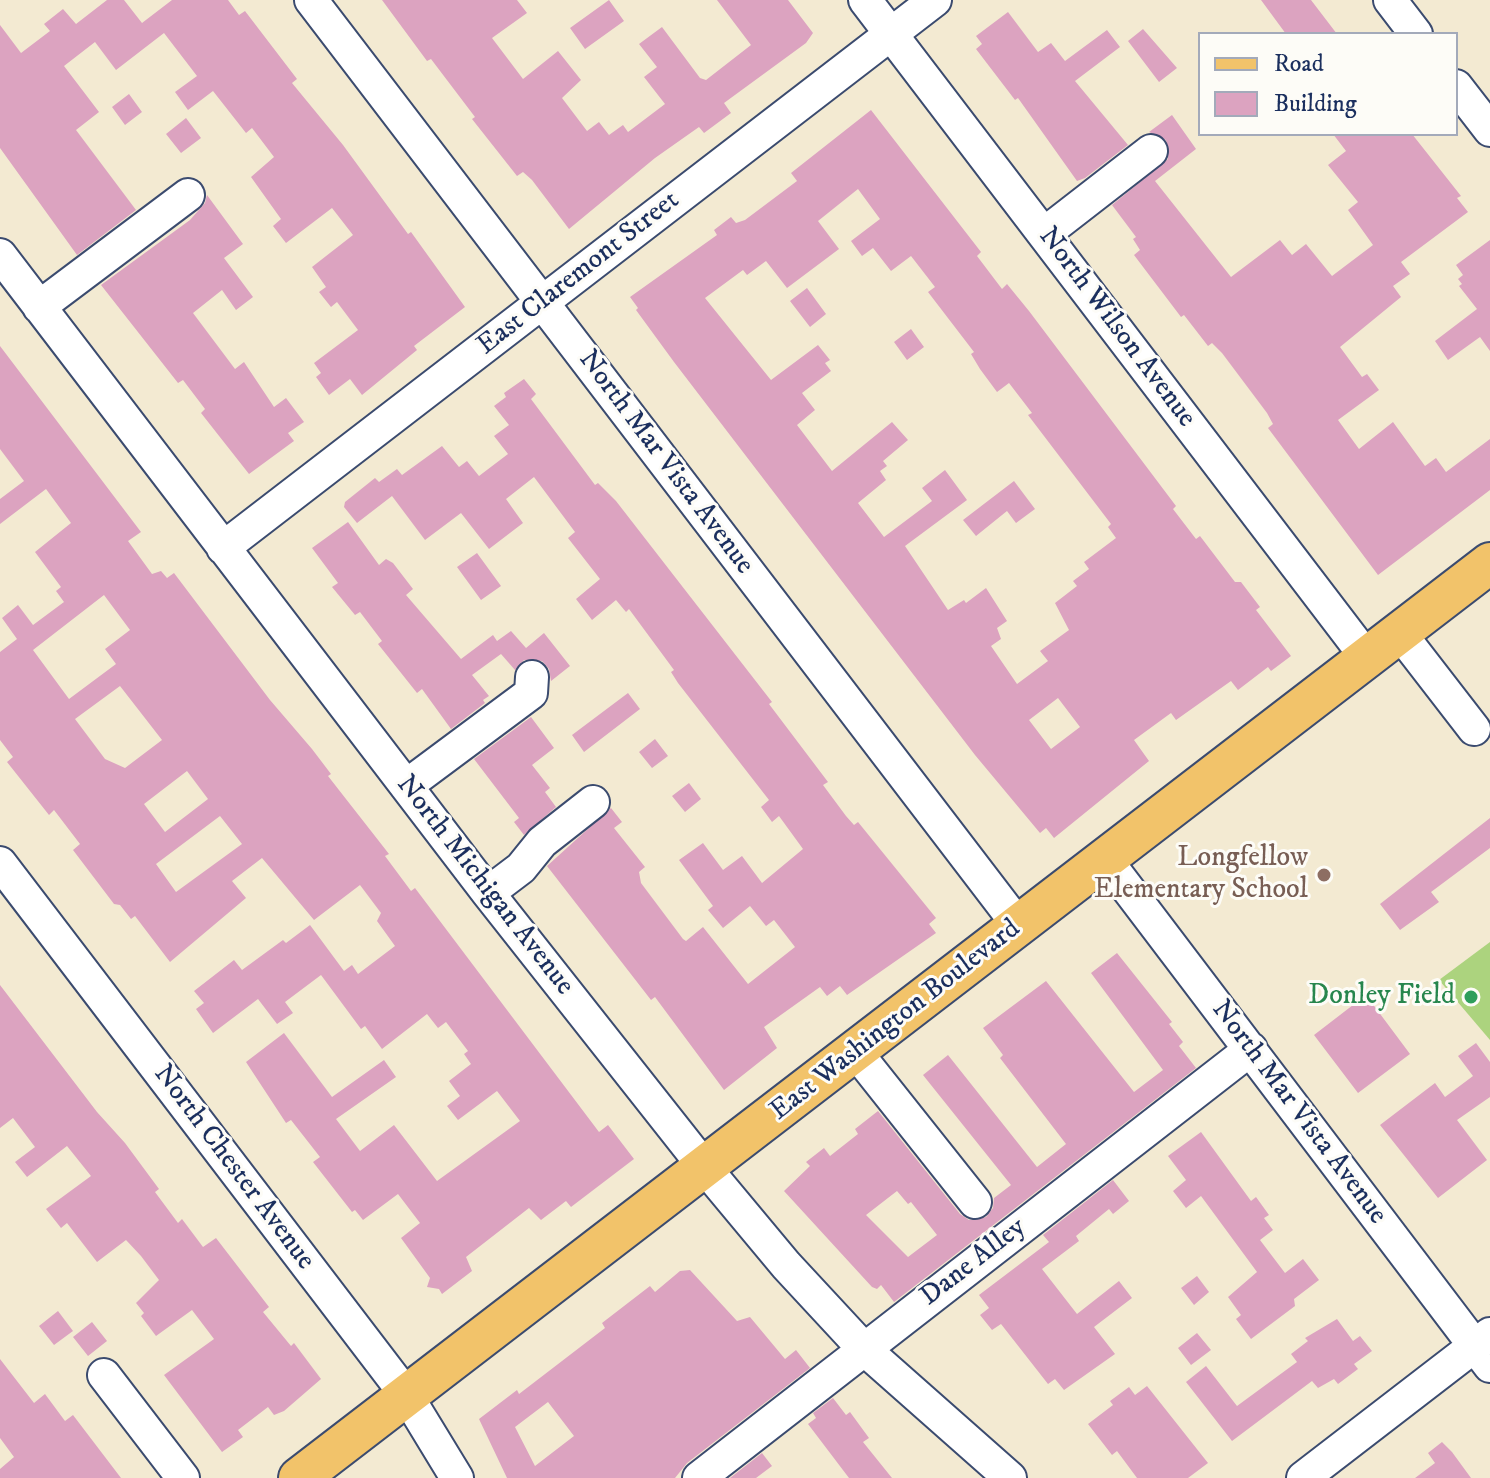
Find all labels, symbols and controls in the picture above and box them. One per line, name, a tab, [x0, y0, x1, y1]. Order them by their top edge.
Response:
legend	[1198, 32, 1458, 136]
text: Road	[1274, 49, 1324, 79]
text: Building	[1274, 89, 1357, 119]
street label: East Claremont Street	[471, 185, 687, 363]
street label: North Wilson Avenue	[1030, 221, 1202, 435]
street label: North Mar Vista Avenue	[570, 344, 760, 582]
street label: North Michigan Avenue	[388, 769, 580, 1003]
place label: Longfellow Elementary School	[1094, 842, 1308, 908]
marker: Longfellow Elementary School	[1315, 866, 1333, 884]
street label: East Washington Boulevard	[764, 913, 1028, 1129]
place label: Donley Field	[1308, 980, 1455, 1014]
marker: Donley Field	[1462, 988, 1480, 1006]
street label: North Mar Vista Avenue	[1203, 994, 1393, 1232]
street label: North Chester Avenue	[145, 1059, 321, 1277]
street label: Dane Alley	[915, 1211, 1033, 1315]

